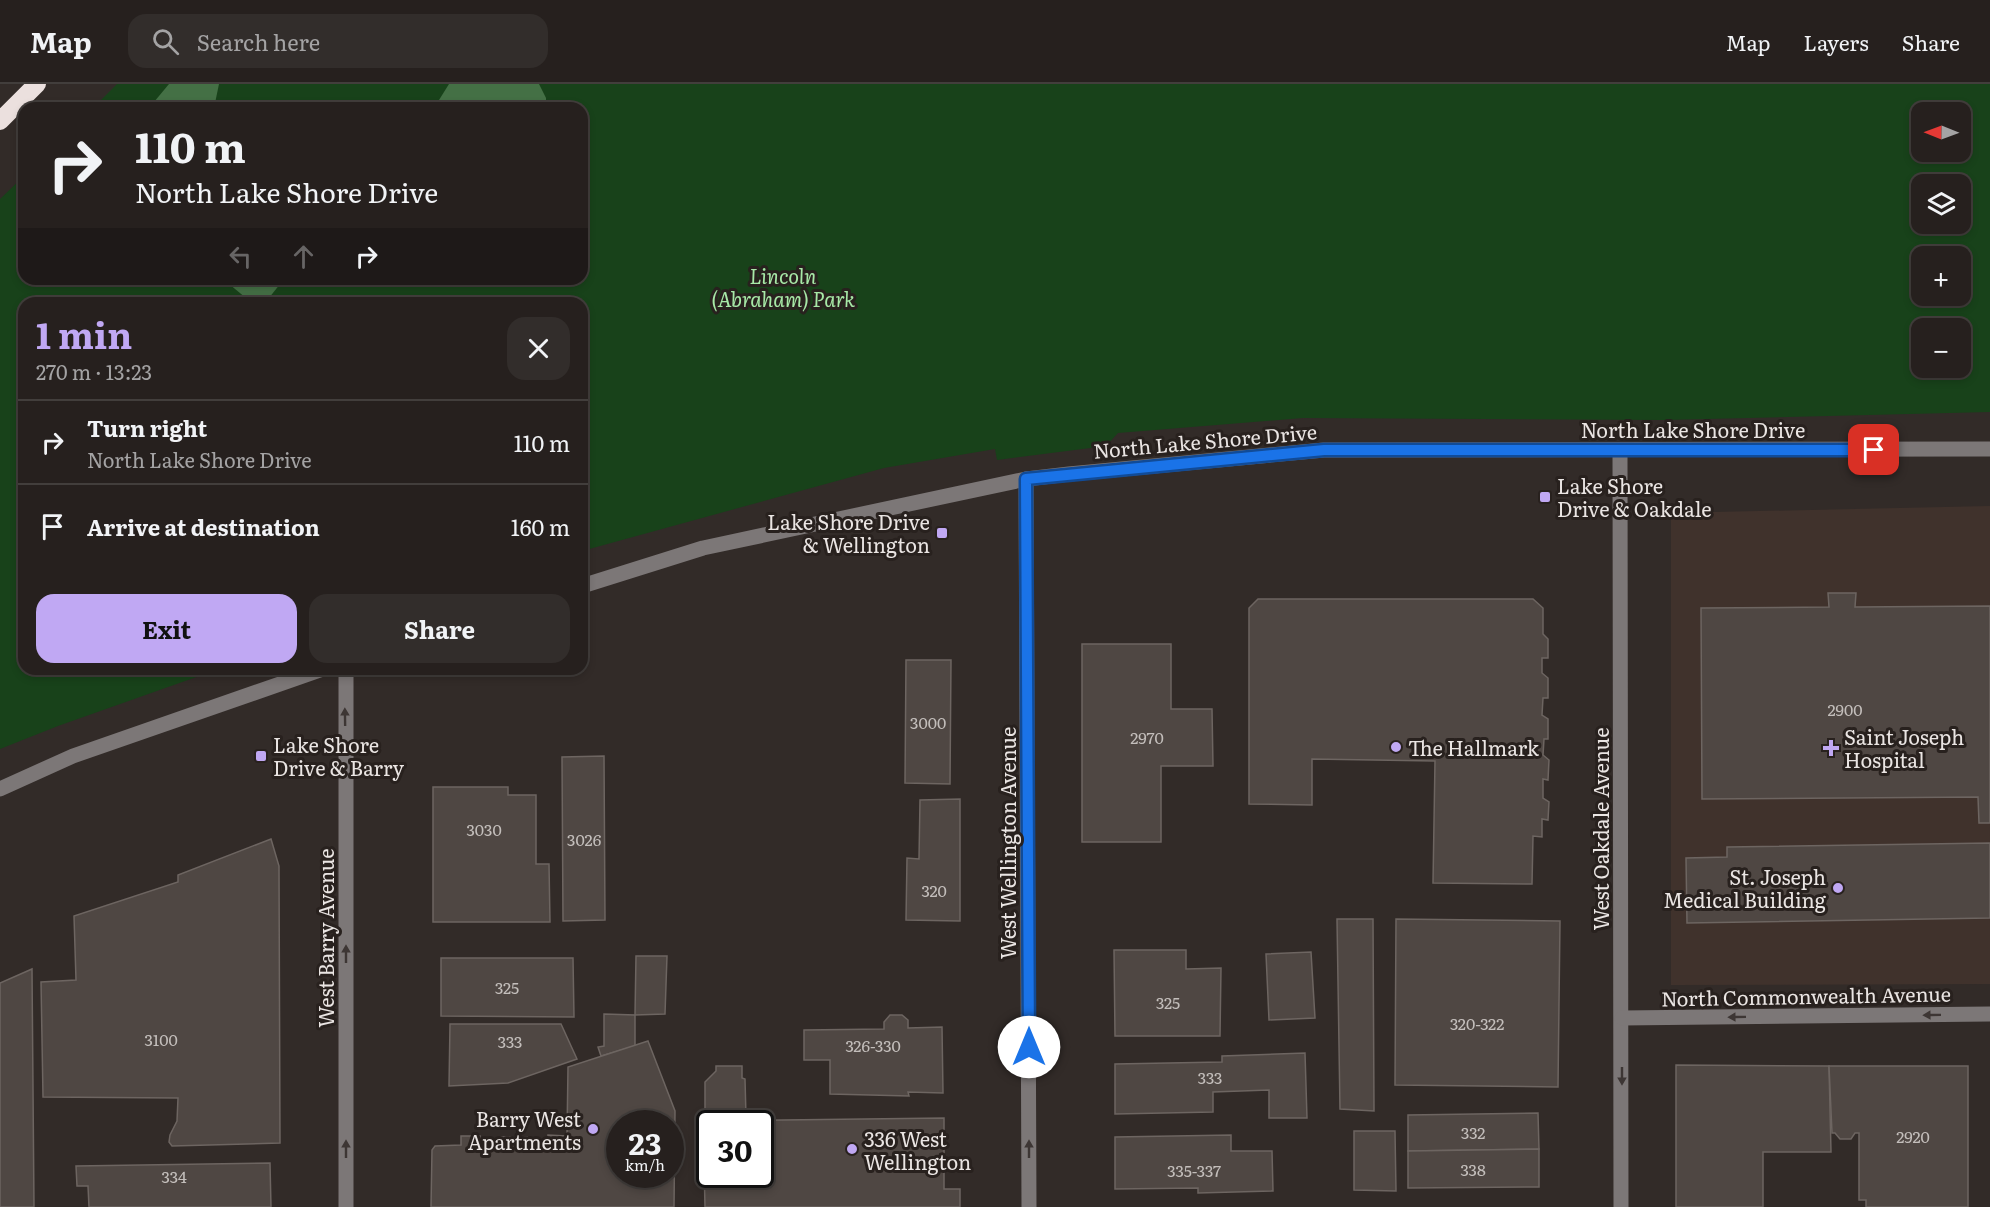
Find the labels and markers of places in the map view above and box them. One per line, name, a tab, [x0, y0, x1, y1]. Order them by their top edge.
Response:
pin	[1848, 424, 1899, 475]
place label: Lake Shore Drive & Oakdale	[1557, 470, 1712, 523]
marker: Lake Shore Drive & Oakdale	[1538, 490, 1552, 504]
place label: Lake Shore Drive & Wellington	[767, 506, 930, 559]
marker: Lake Shore Drive & Wellington	[935, 526, 949, 540]
place label: Saint Joseph Hospital	[1844, 721, 1964, 774]
place label: Lake Shore Drive & Barry	[273, 729, 404, 782]
place label: The Hallmark	[1408, 732, 1540, 762]
marker: Saint Joseph Hospital	[1822, 739, 1840, 757]
marker: The Hallmark	[1389, 740, 1403, 754]
marker: Lake Shore Drive & Barry	[254, 749, 268, 763]
place label: St. Joseph Medical Building	[1663, 861, 1827, 914]
marker: St. Joseph Medical Building	[1831, 881, 1845, 895]
place label: Barry West Apartments	[468, 1103, 581, 1156]
marker: Barry West Apartments	[586, 1122, 600, 1136]
place label: 336 West Wellington	[864, 1123, 971, 1176]
marker: 336 West Wellington	[845, 1142, 859, 1156]

